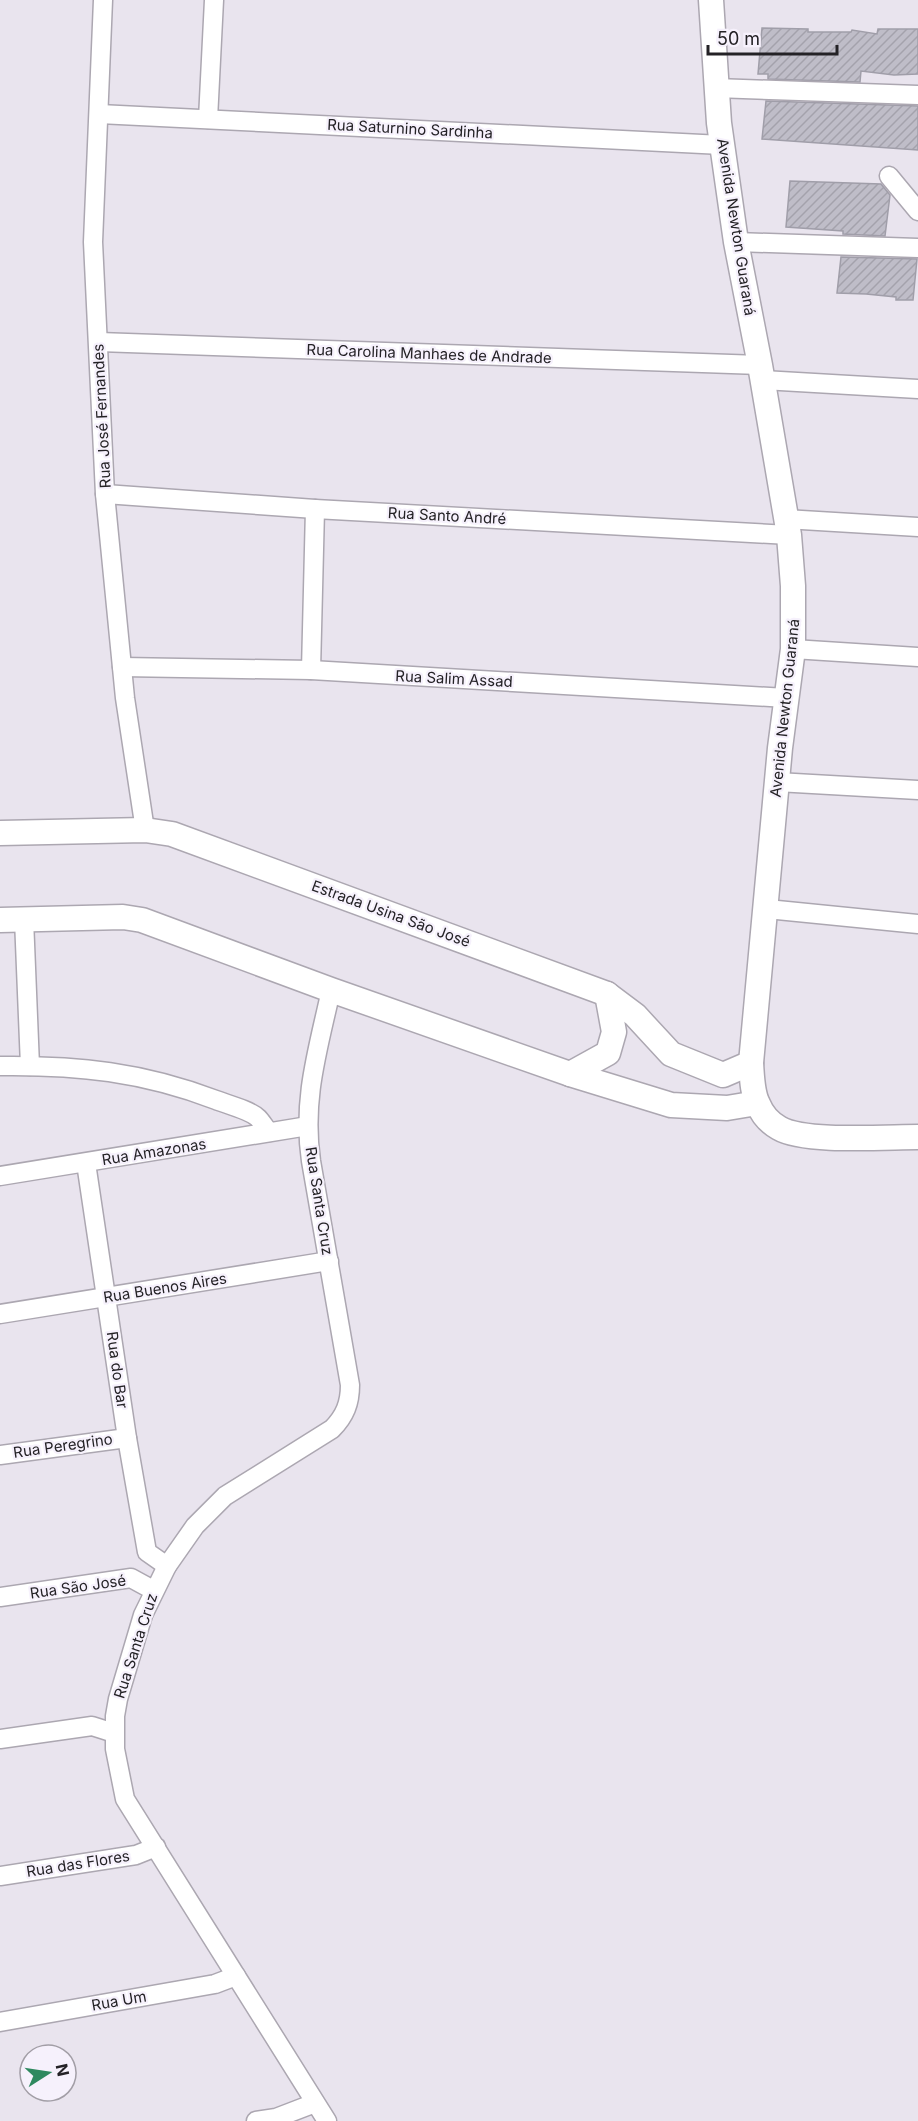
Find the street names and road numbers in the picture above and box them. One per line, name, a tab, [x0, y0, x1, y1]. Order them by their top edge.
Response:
street label: Rua Saturnino Sardinha	[327, 115, 493, 142]
street label: Avenida Newton Guaraná	[713, 137, 760, 317]
street label: Rua Carolina Manhaes de Andrade	[306, 340, 552, 367]
street label: Rua José Fernandes	[88, 343, 115, 489]
street label: Rua Santo André	[387, 503, 507, 528]
street label: Avenida Newton Guaraná	[766, 618, 803, 798]
street label: Rua Salim Assad	[395, 666, 513, 691]
street label: Estrada Usina São José	[309, 876, 473, 951]
street label: Rua Amazonas	[100, 1134, 208, 1169]
street label: Rua Santa Cruz	[302, 1145, 337, 1256]
street label: Rua Buenos Aires	[102, 1268, 228, 1307]
street label: Rua do Bar	[103, 1330, 132, 1410]
street label: Rua Peregrino	[12, 1429, 114, 1462]
street label: Rua São José	[29, 1570, 127, 1603]
street label: Rua Santa Cruz	[110, 1591, 161, 1701]
street label: Rua das Flores	[25, 1846, 131, 1881]
street label: Rua Um	[90, 1986, 148, 2015]

